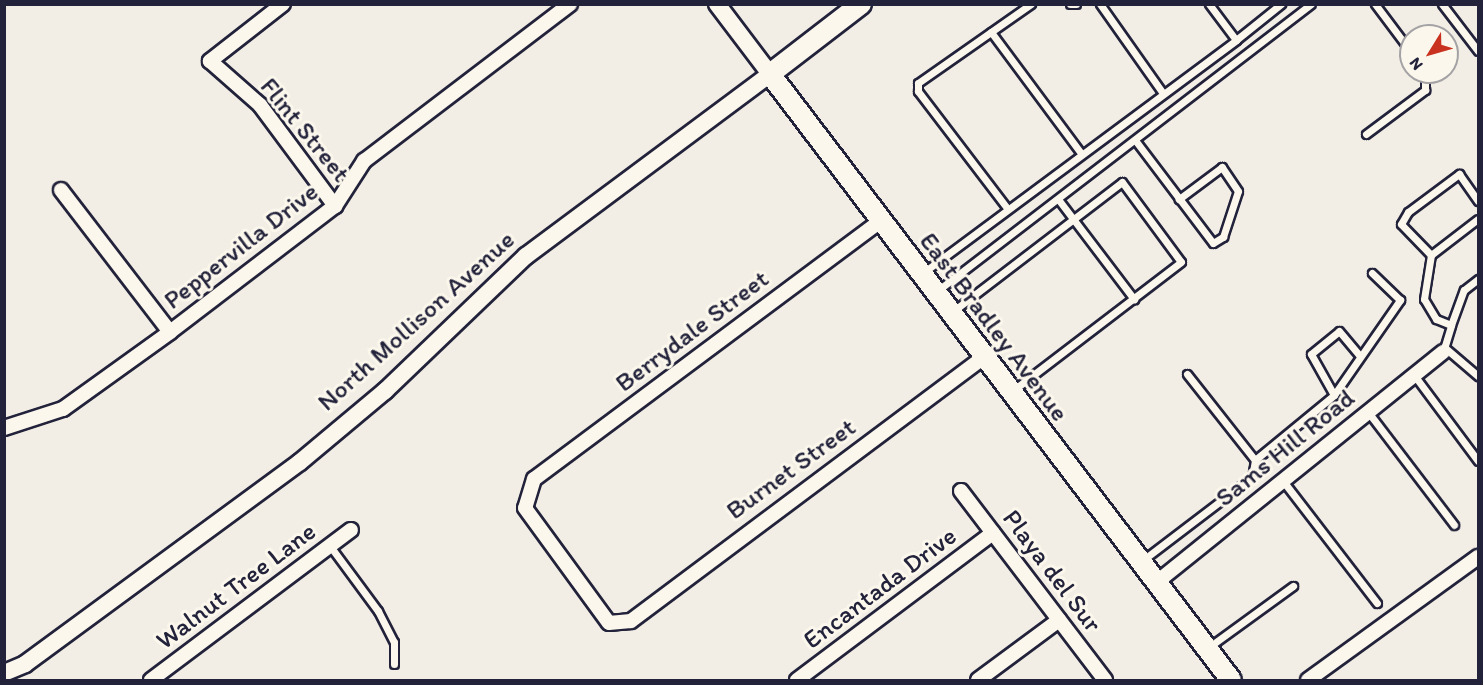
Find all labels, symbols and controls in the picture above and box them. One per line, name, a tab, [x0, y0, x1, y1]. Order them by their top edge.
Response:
north arrow	[1399, 24, 1459, 84]
text: N	[1405, 54, 1427, 74]
street label: Flint Street	[253, 71, 357, 189]
street label: Peppervilla Drive	[158, 176, 324, 316]
street label: North Mollison Avenue	[312, 225, 520, 417]
street label: East Bradley Avenue	[913, 226, 1075, 428]
street label: Berrydale Street	[609, 263, 775, 399]
street label: Sams Hill Road	[1210, 383, 1360, 513]
street label: Burnet Street	[720, 412, 862, 526]
street label: Playa del Sur	[996, 503, 1108, 639]
street label: Walnut Tree Lane	[149, 515, 323, 657]
street label: Encantada Drive	[797, 520, 963, 656]

